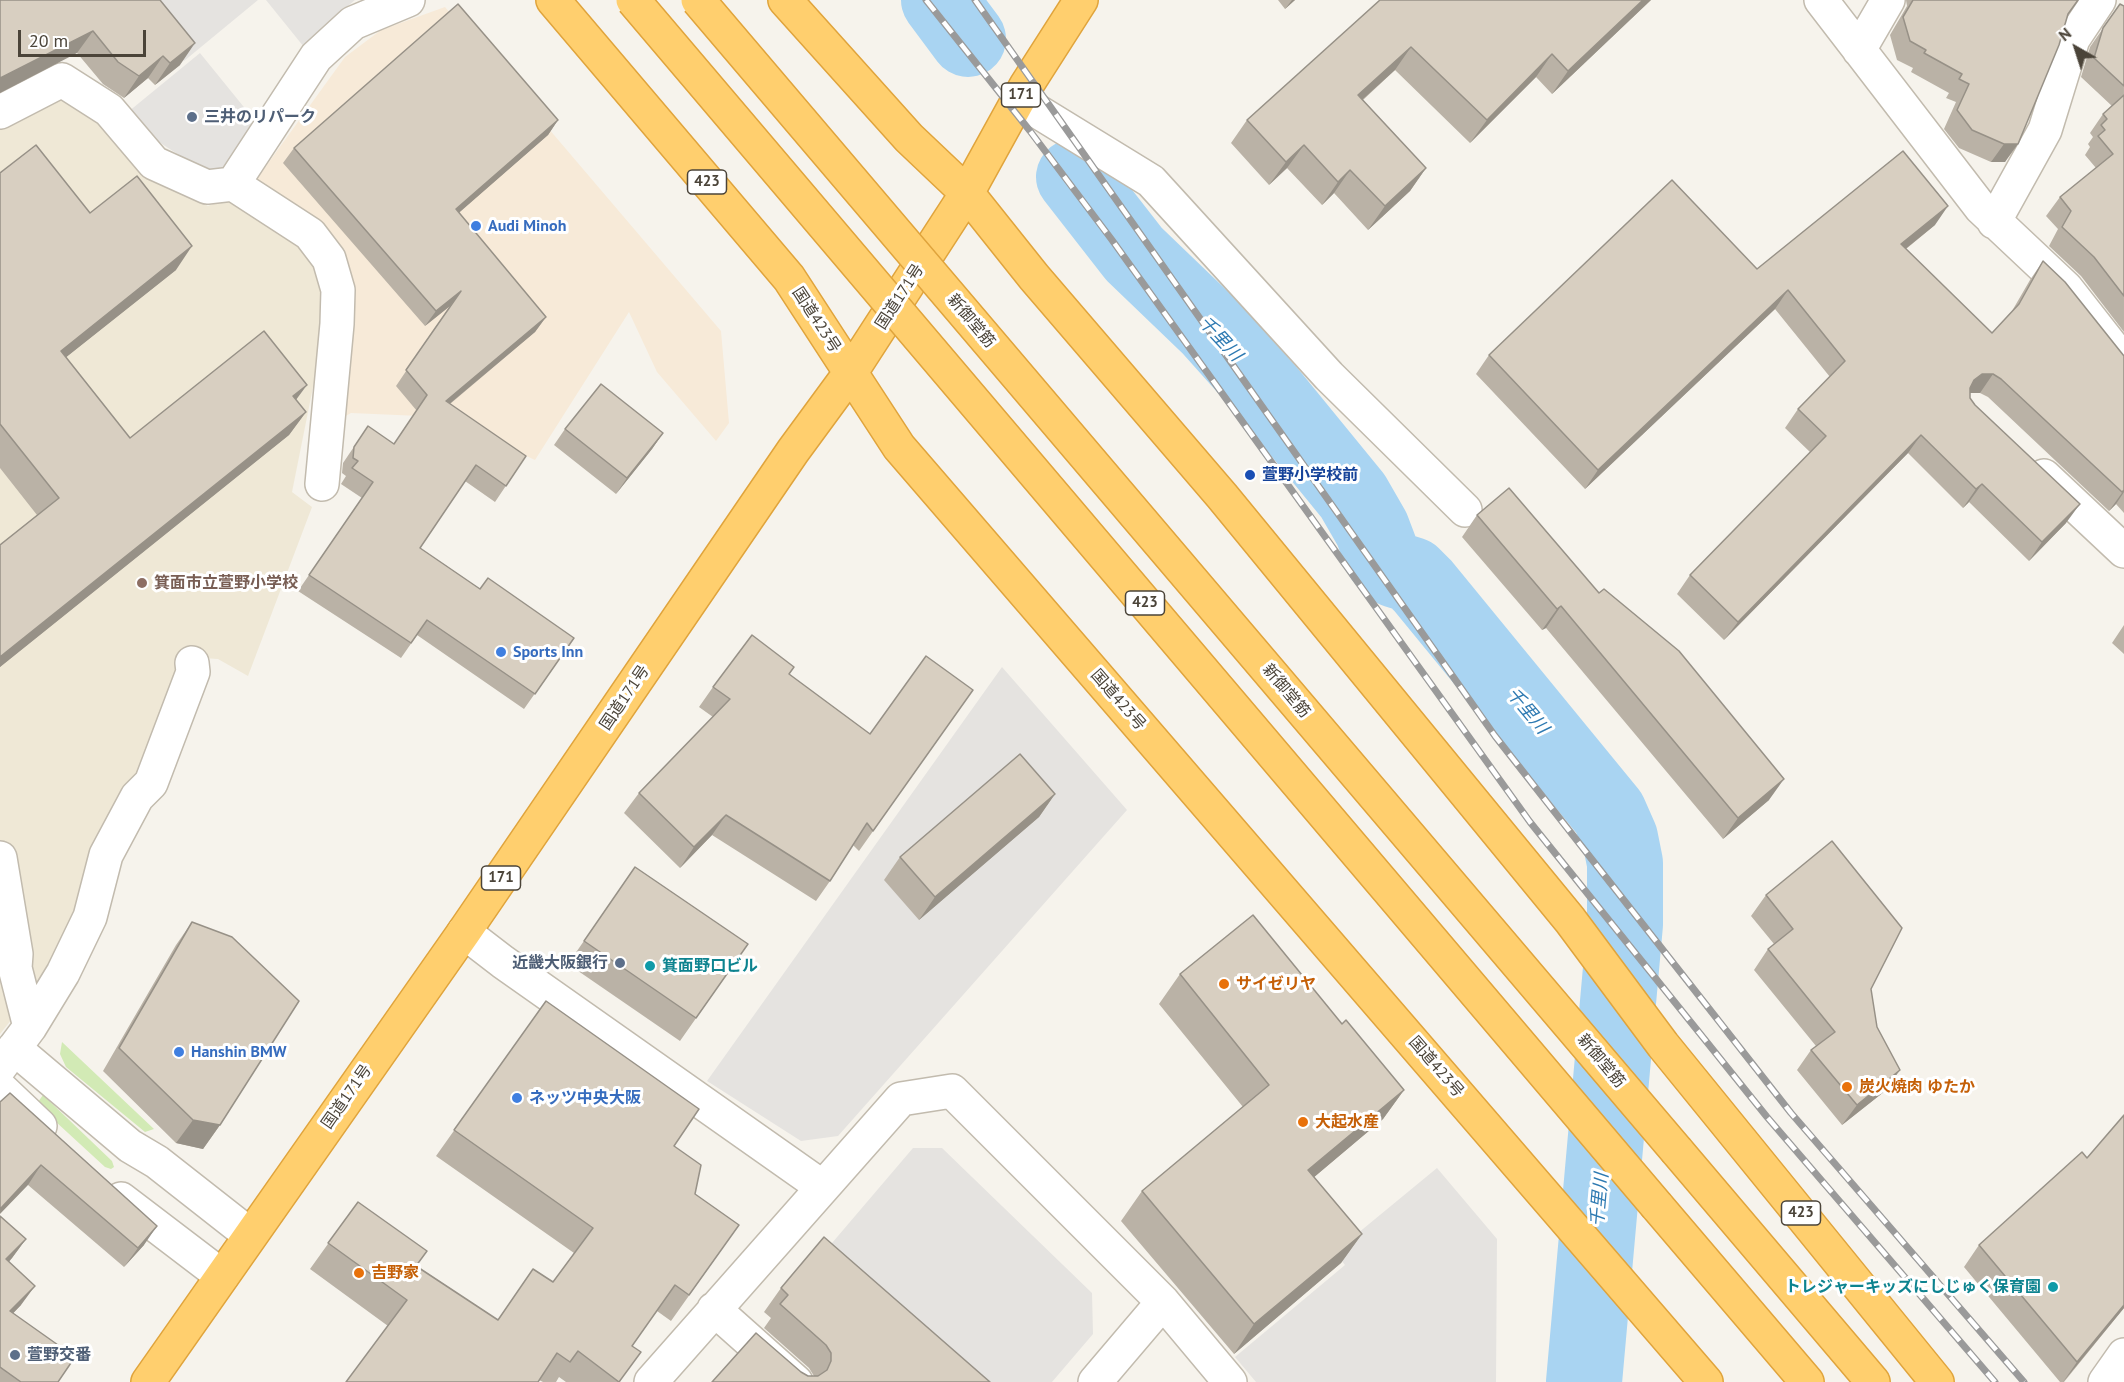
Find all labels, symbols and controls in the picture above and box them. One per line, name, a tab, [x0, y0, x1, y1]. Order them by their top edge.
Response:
scale bar	[21, 18, 148, 56]
north arrow	[2046, 18, 2106, 78]
text: N	[2054, 23, 2075, 45]
text: 20 m	[29, 29, 68, 52]
road number: 171	[1002, 83, 1040, 107]
place label: 三井のリパーク	[204, 107, 316, 127]
marker: 三井のリパーク	[185, 110, 199, 124]
road number: 423	[688, 170, 726, 194]
place label: Audi Minoh	[488, 216, 566, 236]
marker: Audi Minoh	[469, 219, 483, 233]
street label: 国道171号	[872, 261, 928, 333]
street label: 国道423号	[788, 284, 844, 356]
street label: 新御堂筋	[943, 290, 999, 352]
water label: 千里川	[1194, 312, 1246, 366]
place label: 萱野小学校前	[1262, 465, 1358, 485]
marker: 萱野小学校前	[1243, 468, 1257, 482]
place label: 箕面市立萱野小学校	[154, 573, 298, 593]
marker: 箕面市立萱野小学校	[135, 576, 149, 590]
road number: 423	[1126, 591, 1164, 615]
place label: Sports Inn	[513, 642, 583, 662]
marker: Sports Inn	[494, 645, 508, 659]
street label: 新御堂筋	[1258, 660, 1314, 722]
street label: 国道171号	[596, 662, 654, 734]
street label: 国道423号	[1086, 666, 1150, 734]
water label: 千里川	[1501, 683, 1553, 739]
road number: 171	[482, 866, 520, 890]
place label: 近畿大阪銀行	[512, 953, 608, 973]
marker: 近畿大阪銀行	[613, 956, 627, 970]
place label: 箕面野口ビル	[662, 956, 758, 976]
marker: 箕面野口ビル	[643, 959, 657, 973]
place label: サイゼリヤ	[1236, 974, 1316, 994]
marker: サイゼリヤ	[1217, 977, 1231, 991]
street label: 新御堂筋	[1573, 1030, 1629, 1092]
street label: 国道423号	[1404, 1033, 1468, 1101]
place label: Hanshin BMW	[191, 1042, 287, 1062]
marker: Hanshin BMW	[172, 1045, 186, 1059]
street label: 国道171号	[318, 1061, 376, 1133]
place label: 炭火焼肉 ゆたか	[1859, 1077, 1975, 1097]
marker: 炭火焼肉 ゆたか	[1840, 1080, 1854, 1094]
place label: ネッツ中央大阪	[529, 1088, 641, 1108]
marker: ネッツ中央大阪	[510, 1091, 524, 1105]
place label: 大起水産	[1315, 1112, 1379, 1132]
marker: 大起水産	[1296, 1115, 1310, 1129]
water label: 千里川	[1587, 1172, 1613, 1228]
road number: 423	[1782, 1201, 1820, 1225]
place label: 吉野家	[371, 1263, 419, 1283]
marker: 吉野家	[352, 1266, 366, 1280]
place label: トレジャーキッズにしじゅく保育園	[1785, 1277, 2041, 1297]
marker: トレジャーキッズにしじゅく保育園	[2046, 1280, 2060, 1294]
place label: 萱野交番	[27, 1345, 91, 1365]
marker: 萱野交番	[8, 1348, 22, 1362]

